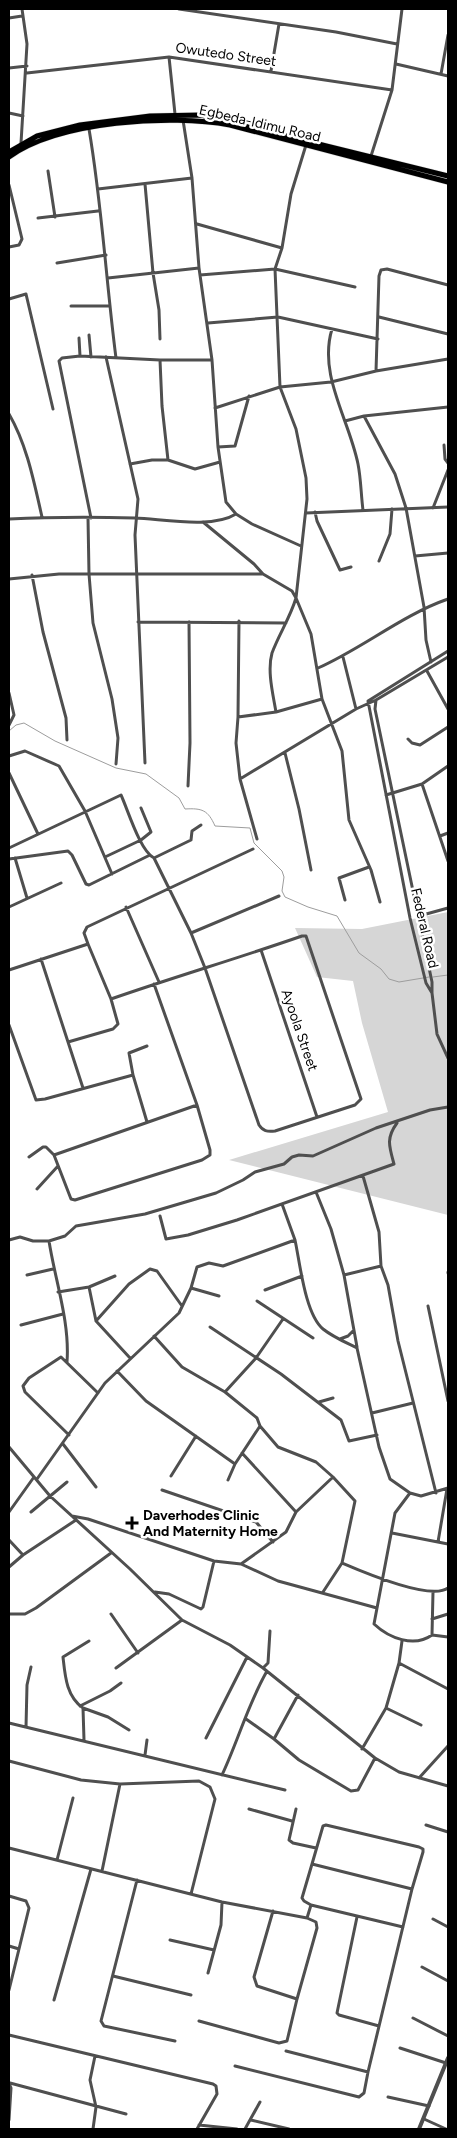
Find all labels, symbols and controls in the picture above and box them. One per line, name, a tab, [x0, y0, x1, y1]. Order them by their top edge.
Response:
street label: Owutedo Street	[174, 39, 277, 70]
street label: Egbeda-Idimu Road	[197, 101, 322, 146]
street label: Federal Road	[407, 886, 442, 970]
street label: Ayoola Street	[278, 987, 322, 1073]
place label: Daverhodes Clinic And Maternity Home	[143, 1507, 278, 1540]
marker: Daverhodes Clinic And Maternity Home	[125, 1516, 139, 1530]

